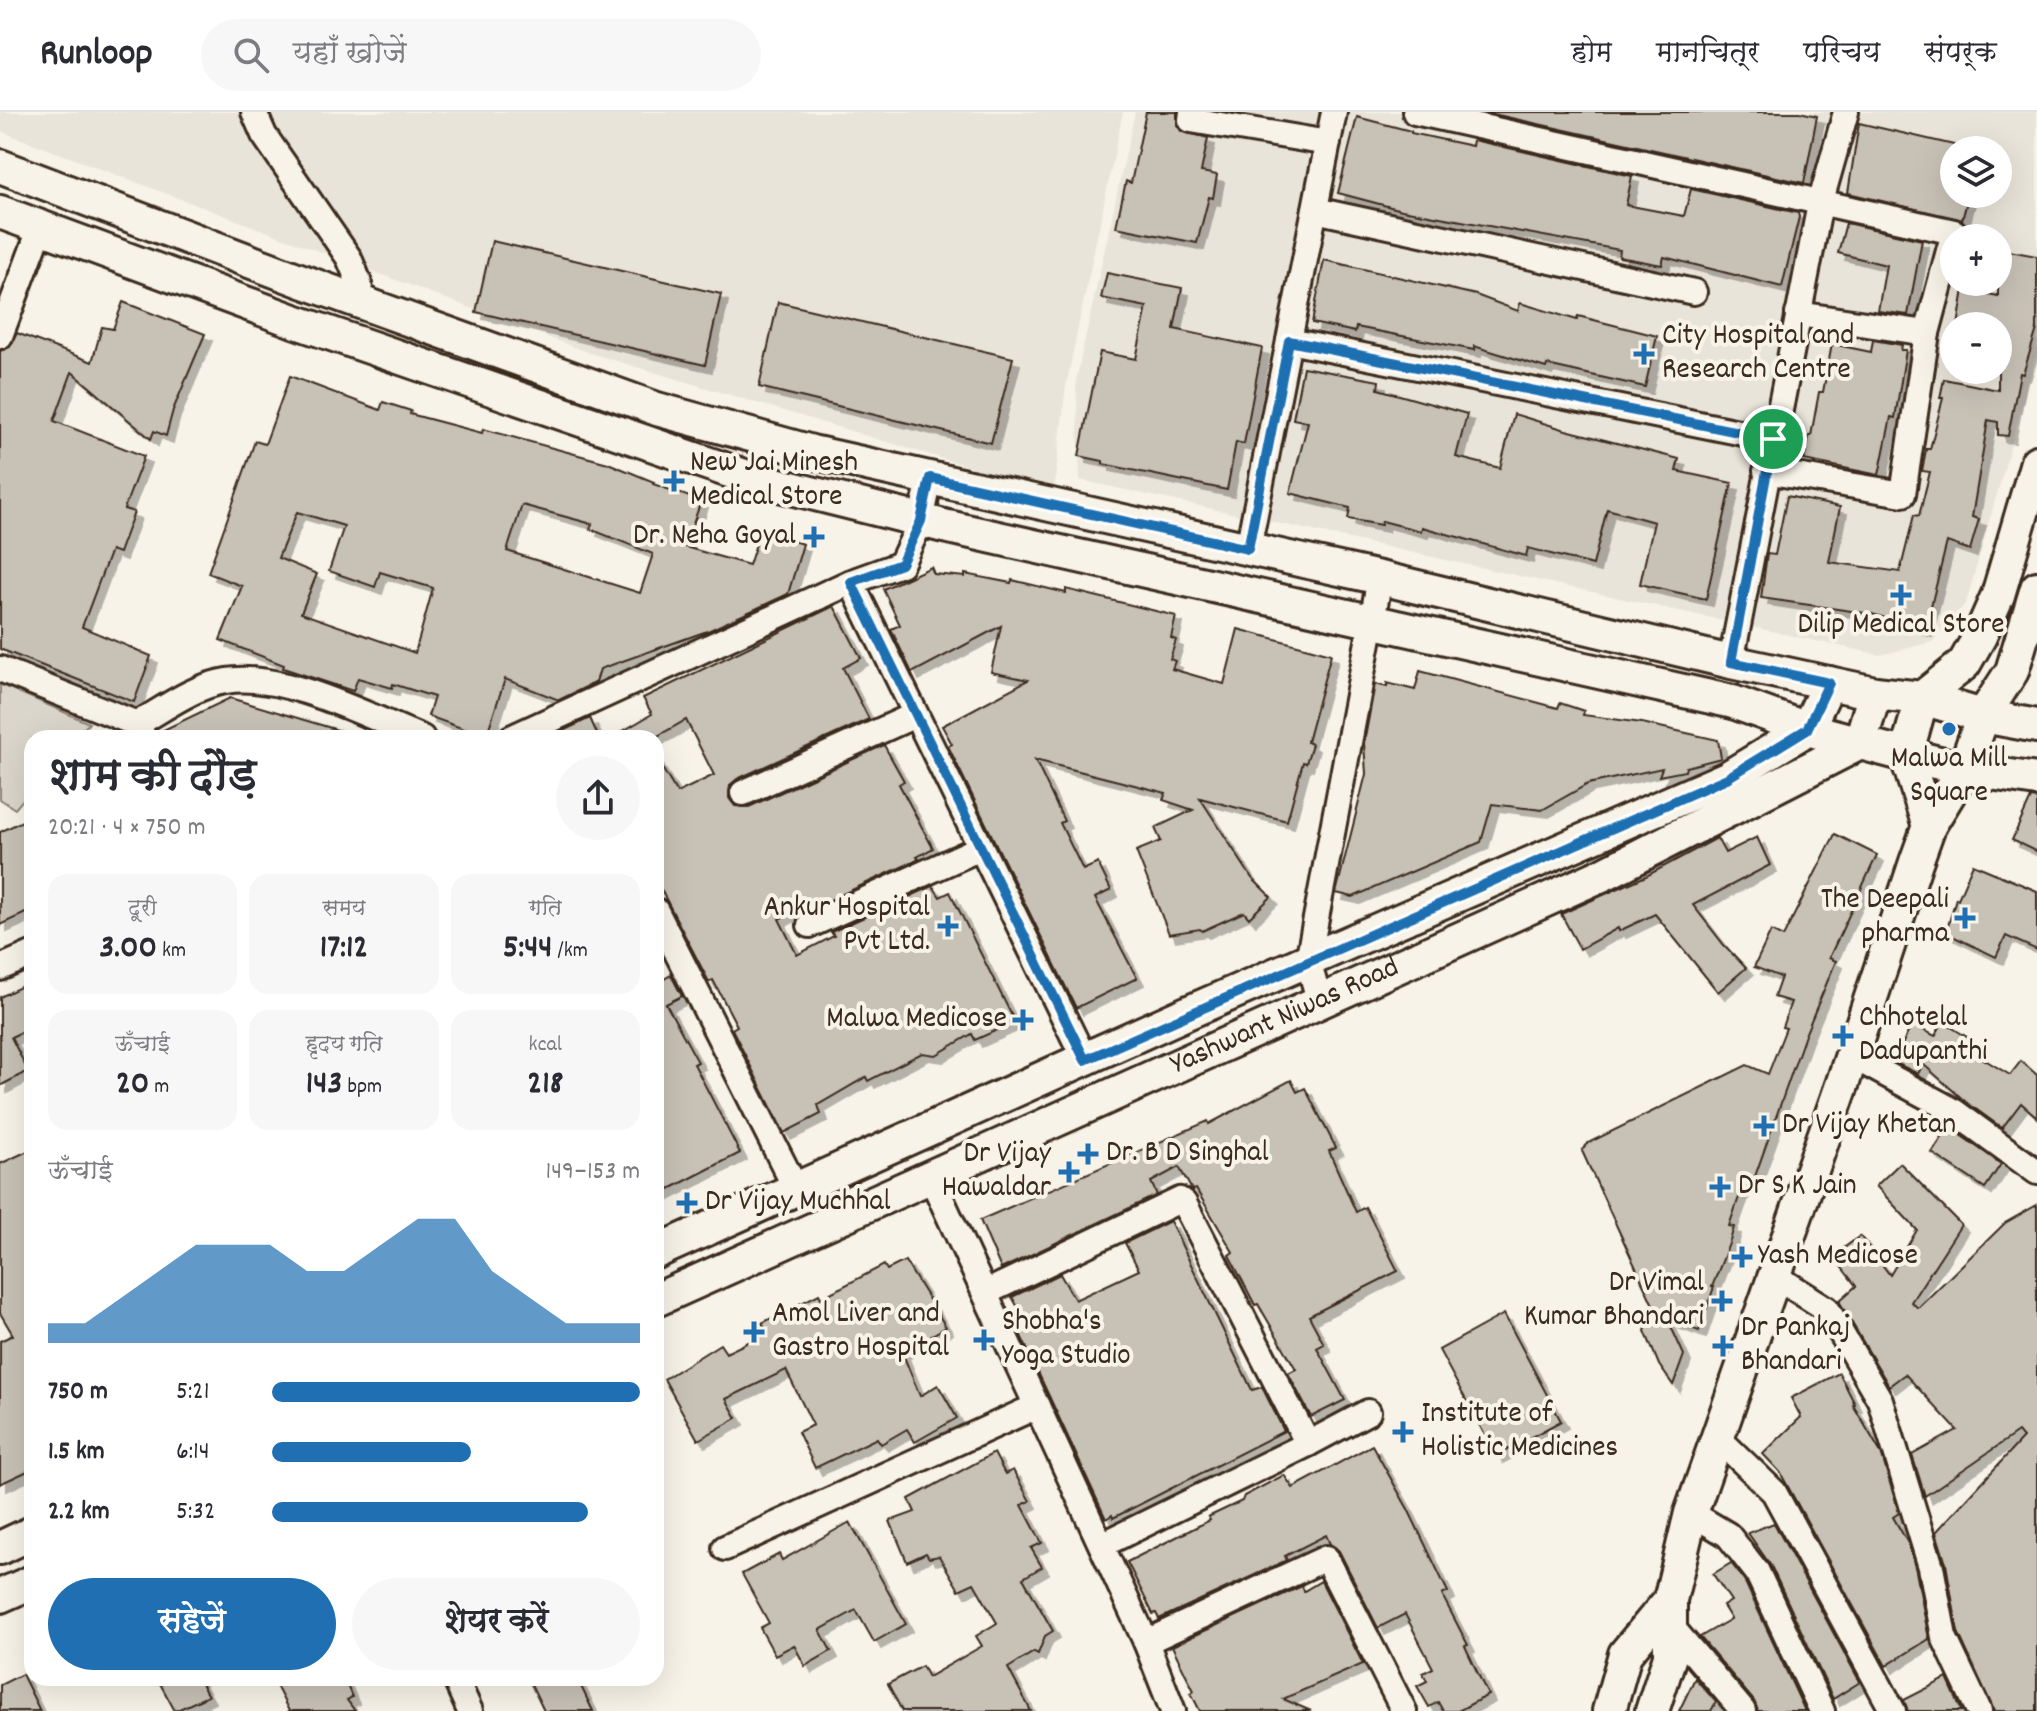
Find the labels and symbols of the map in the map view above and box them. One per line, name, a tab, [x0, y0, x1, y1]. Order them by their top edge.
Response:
place label: City Hospital and Research Centre	[1662, 316, 1854, 393]
marker: City Hospital and Research Centre	[1633, 343, 1655, 365]
pin	[1739, 405, 1807, 473]
place label: New Jai Minesh Medical Store	[690, 443, 858, 520]
marker: New Jai Minesh Medical Store	[665, 472, 683, 490]
place label: Dr. Neha Goyal	[633, 516, 796, 559]
marker: Dr. Neha Goyal	[803, 526, 825, 548]
marker: Dilip Medical Store	[1892, 586, 1910, 604]
place label: Dilip Medical Store	[1798, 605, 2004, 648]
marker: Malwa Mill Square	[1940, 720, 1958, 738]
place label: Malwa Mill Square	[1891, 739, 2007, 816]
place label: The Deepali pharma	[1821, 880, 1950, 957]
place label: Ankur Hospital Pvt Ltd.	[764, 888, 930, 965]
marker: The Deepali pharma	[1956, 909, 1974, 927]
marker: Ankur Hospital Pvt Ltd.	[937, 915, 959, 937]
street label: Yashwant Niwas Road	[1164, 947, 1406, 1087]
place label: Chhotelal Dadupanthi	[1859, 998, 1988, 1075]
place label: Malwa Medicose	[826, 999, 1007, 1042]
marker: Malwa Medicose	[1014, 1011, 1032, 1029]
marker: Chhotelal Dadupanthi	[1834, 1027, 1852, 1045]
place label: Dr Vijay Khetan	[1782, 1105, 1956, 1148]
marker: Dr Vijay Khetan	[1753, 1115, 1775, 1137]
place label: Dr. B D Singhal	[1106, 1133, 1269, 1176]
place label: Dr Vijay Hawaldar	[942, 1134, 1052, 1211]
marker: Dr. B D Singhal	[1077, 1143, 1099, 1165]
marker: Dr Vijay Hawaldar	[1058, 1161, 1080, 1183]
place label: Dr S K Jain	[1738, 1166, 1857, 1209]
marker: Dr S K Jain	[1709, 1176, 1731, 1198]
place label: Dr Vijay Muchhal	[705, 1182, 891, 1225]
marker: Dr Vijay Muchhal	[676, 1192, 698, 1214]
place label: Yash Medicose	[1758, 1236, 1918, 1279]
marker: Yash Medicose	[1733, 1248, 1751, 1266]
place label: Dr Vimal Kumar Bhandari	[1524, 1263, 1704, 1340]
marker: Dr Vimal Kumar Bhandari	[1711, 1290, 1733, 1312]
place label: Amol Liver and Gastro Hospital	[772, 1294, 949, 1371]
place label: Shobha's Yoga Studio	[1002, 1302, 1131, 1379]
place label: Dr Pankaj Bhandari	[1741, 1308, 1850, 1385]
marker: Amol Liver and Gastro Hospital	[743, 1321, 765, 1343]
marker: Shobha's Yoga Studio	[973, 1329, 995, 1351]
marker: Dr Pankaj Bhandari	[1712, 1335, 1734, 1357]
place label: Institute of Holistic Medicines	[1421, 1394, 1618, 1471]
marker: Institute of Holistic Medicines	[1392, 1421, 1414, 1443]

